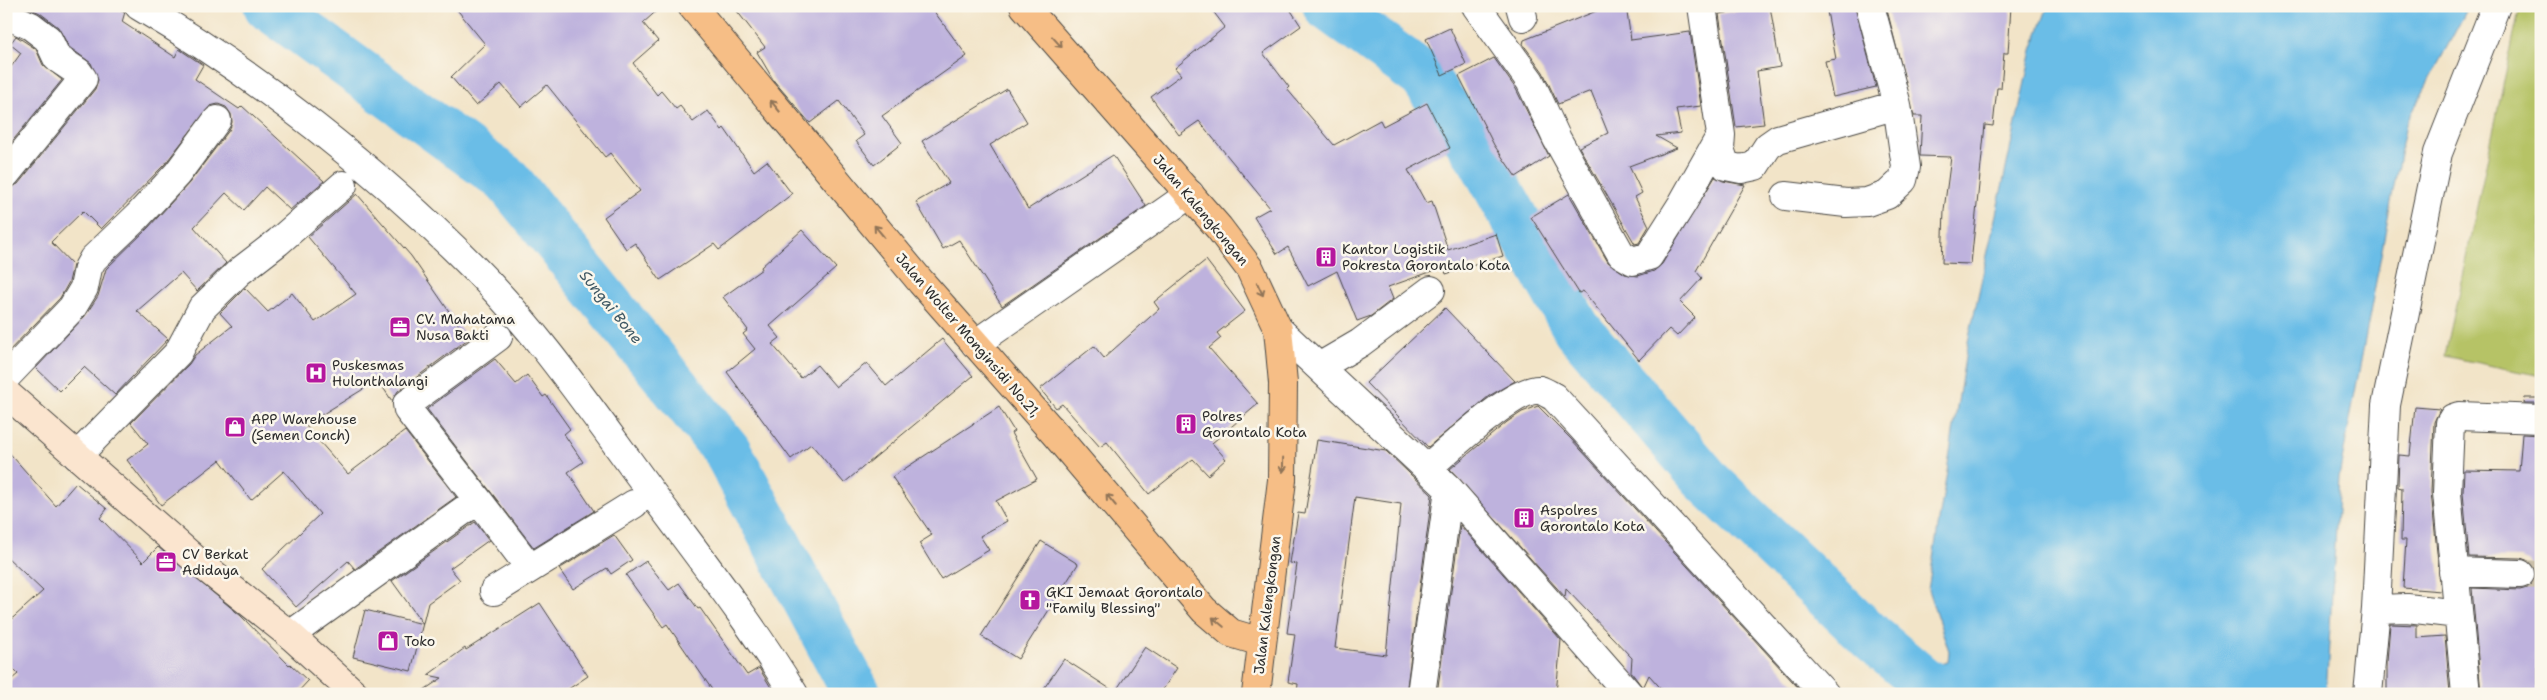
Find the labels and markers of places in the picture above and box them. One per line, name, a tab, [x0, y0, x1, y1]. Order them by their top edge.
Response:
place label: Kantor Logistik Pokresta Gorontalo Kota	[1342, 240, 1510, 274]
building icon: Kantor Logistik Pokresta Gorontalo Kota	[1314, 245, 1338, 269]
place label: CV. Mahatama Nusa Bakti	[416, 310, 515, 344]
office icon: CV. Mahatama Nusa Bakti	[388, 315, 412, 339]
place label: Puskesmas Hulonthalangi	[332, 356, 428, 390]
hospital icon: Puskesmas Hulonthalangi	[304, 361, 328, 385]
place label: Polres Gorontalo Kota	[1202, 407, 1307, 441]
place label: APP Warehouse (Semen Conch)	[251, 410, 357, 444]
building icon: Polres Gorontalo Kota	[1174, 412, 1198, 436]
shop icon: APP Warehouse (Semen Conch)	[223, 415, 247, 439]
place label: Aspolres Gorontalo Kota	[1540, 501, 1645, 535]
building icon: Aspolres Gorontalo Kota	[1512, 506, 1536, 530]
place label: CV Berkat Adidaya	[182, 545, 249, 579]
office icon: CV Berkat Adidaya	[154, 550, 178, 574]
place label: GKI Jemaat Gorontalo "Family Blessing"	[1046, 583, 1203, 617]
church icon: GKI Jemaat Gorontalo "Family Blessing"	[1018, 588, 1042, 612]
shop icon: Toko	[376, 629, 400, 653]
place label: Toko	[404, 632, 435, 650]

